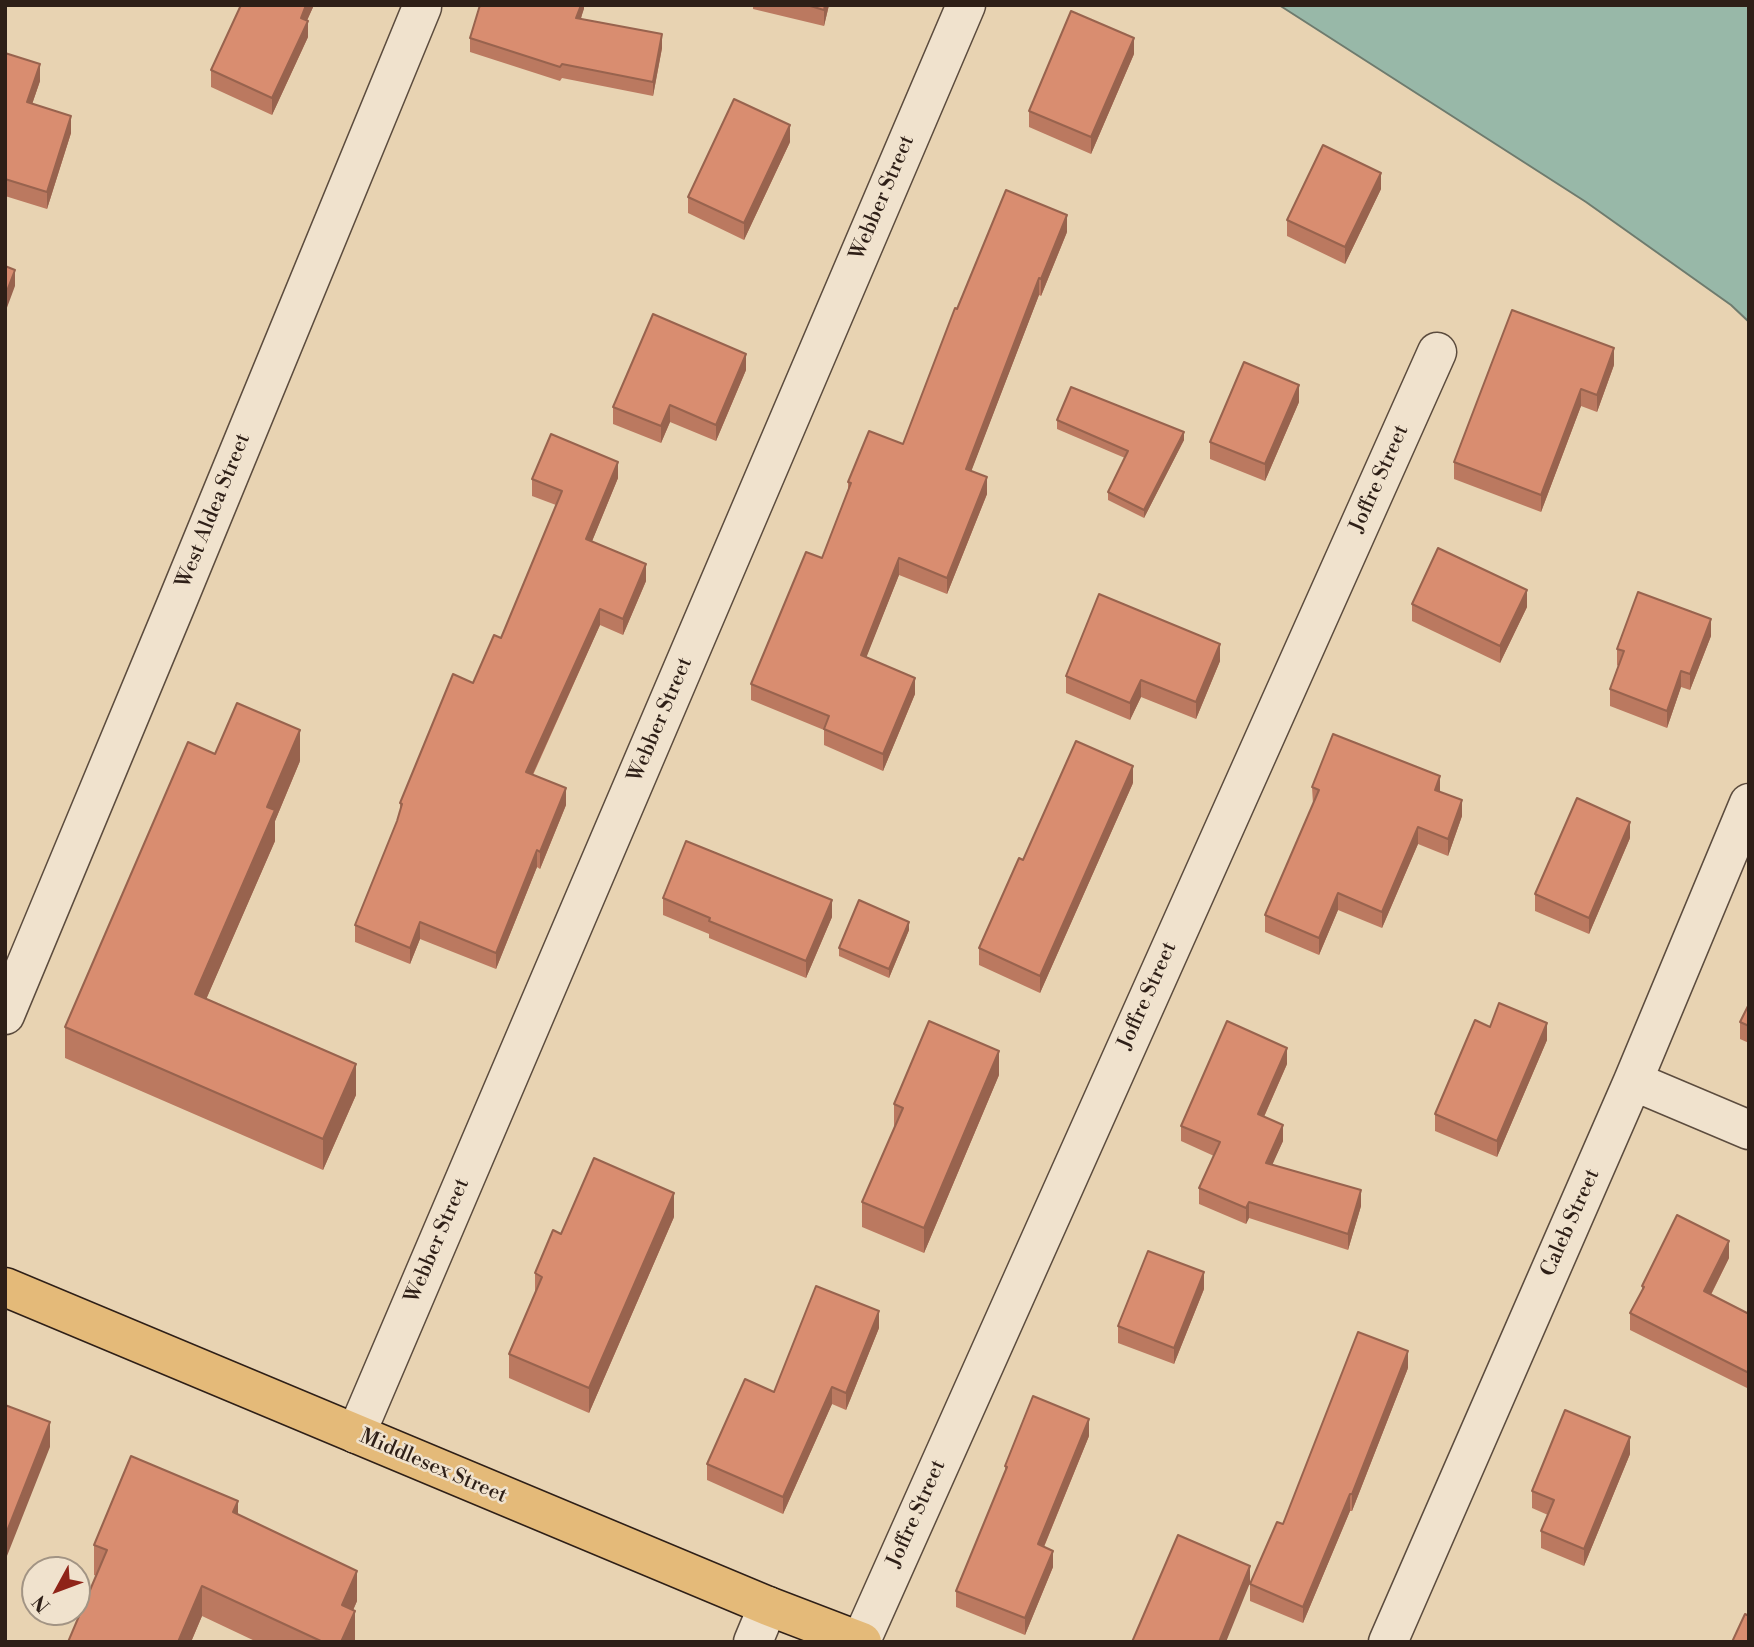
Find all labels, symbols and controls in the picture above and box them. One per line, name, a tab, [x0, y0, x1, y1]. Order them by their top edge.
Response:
street label: Webber Street	[845, 132, 921, 264]
street label: Joffre Street	[1345, 421, 1415, 537]
street label: West Aldea Street	[171, 430, 257, 592]
street label: Webber Street	[623, 654, 699, 786]
street label: Joffre Street	[1113, 938, 1183, 1054]
street label: Caleb Street	[1536, 1165, 1606, 1281]
street label: Webber Street	[400, 1175, 476, 1307]
street label: Middlesex Street	[355, 1425, 511, 1509]
street label: Joffre Street	[882, 1456, 952, 1572]
north arrow	[21, 1556, 91, 1626]
text: N	[28, 1590, 56, 1617]

